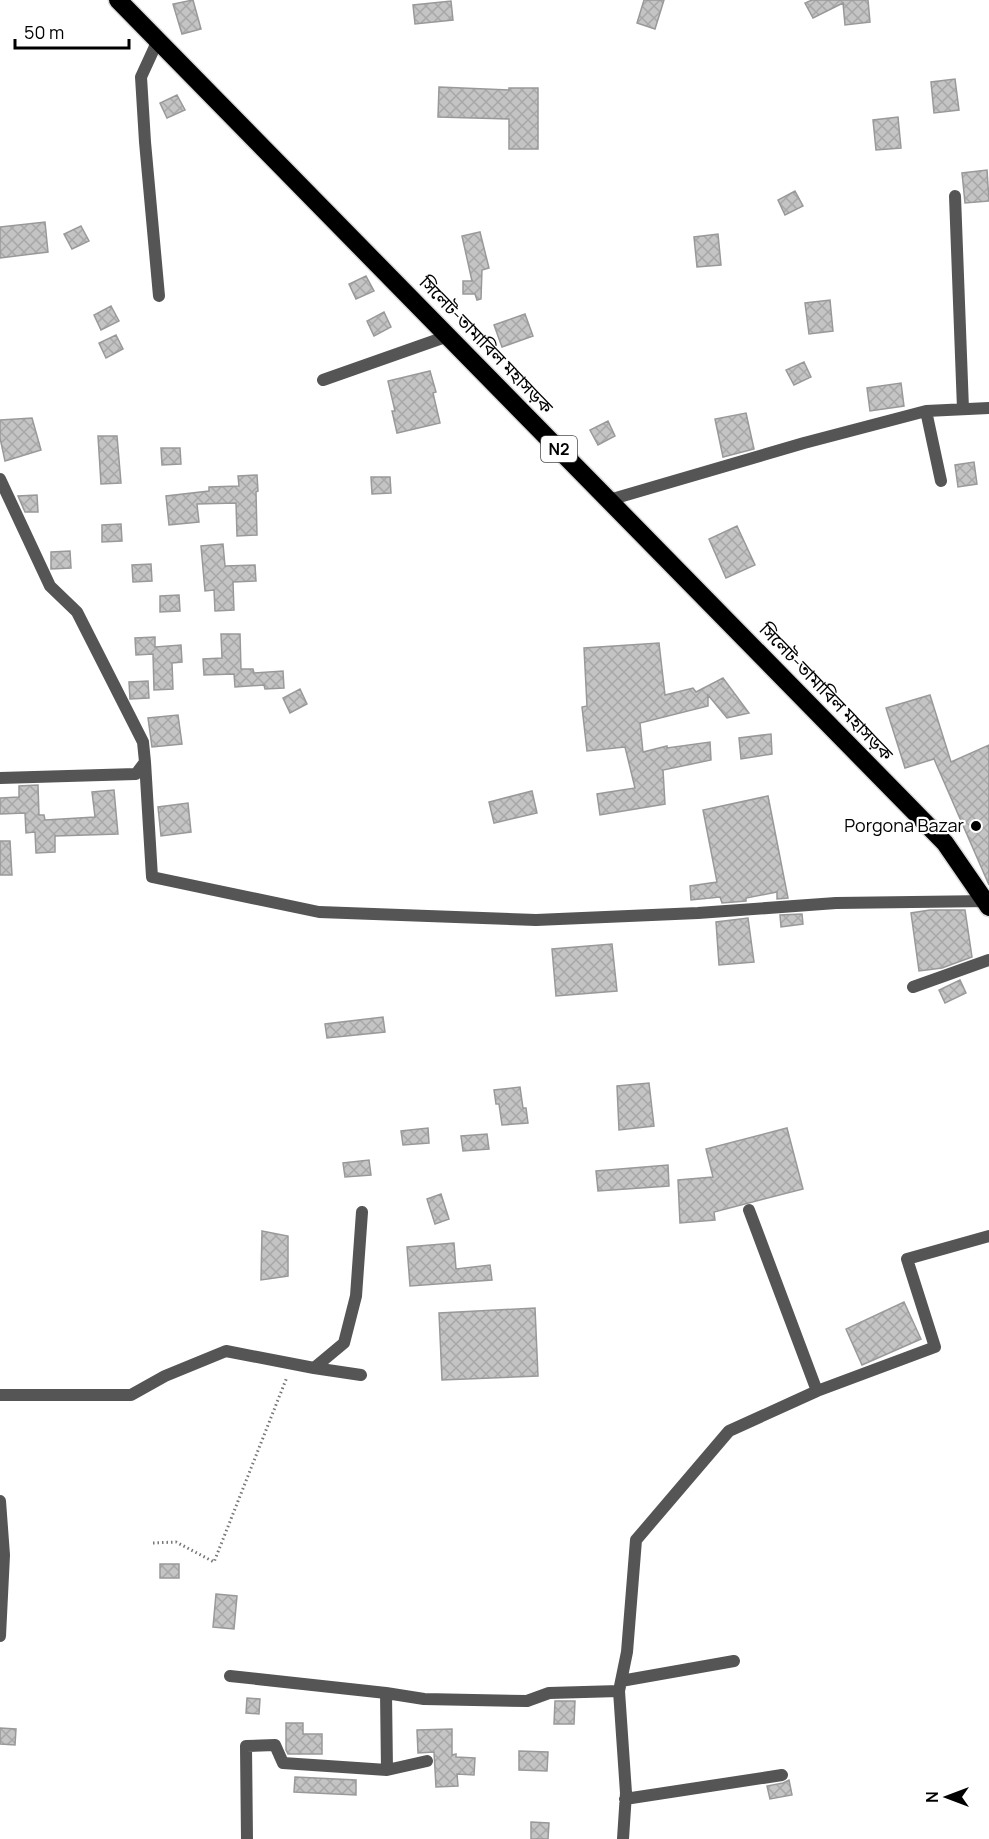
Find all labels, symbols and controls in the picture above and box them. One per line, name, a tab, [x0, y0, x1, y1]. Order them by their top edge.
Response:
scale bar	[15, 12, 129, 50]
text: 50 m	[24, 20, 64, 44]
street label: সিলেট-তামাবিল মহাসড়ক	[414, 270, 559, 419]
road number: N2	[541, 436, 577, 462]
street label: সিলেট-তামাবিল মহাসড়ক	[754, 617, 899, 766]
place label: Porgona Bazar	[844, 813, 965, 837]
marker: Porgona Bazar	[969, 819, 983, 833]
north arrow	[917, 1767, 977, 1827]
text: N	[921, 1791, 943, 1803]

